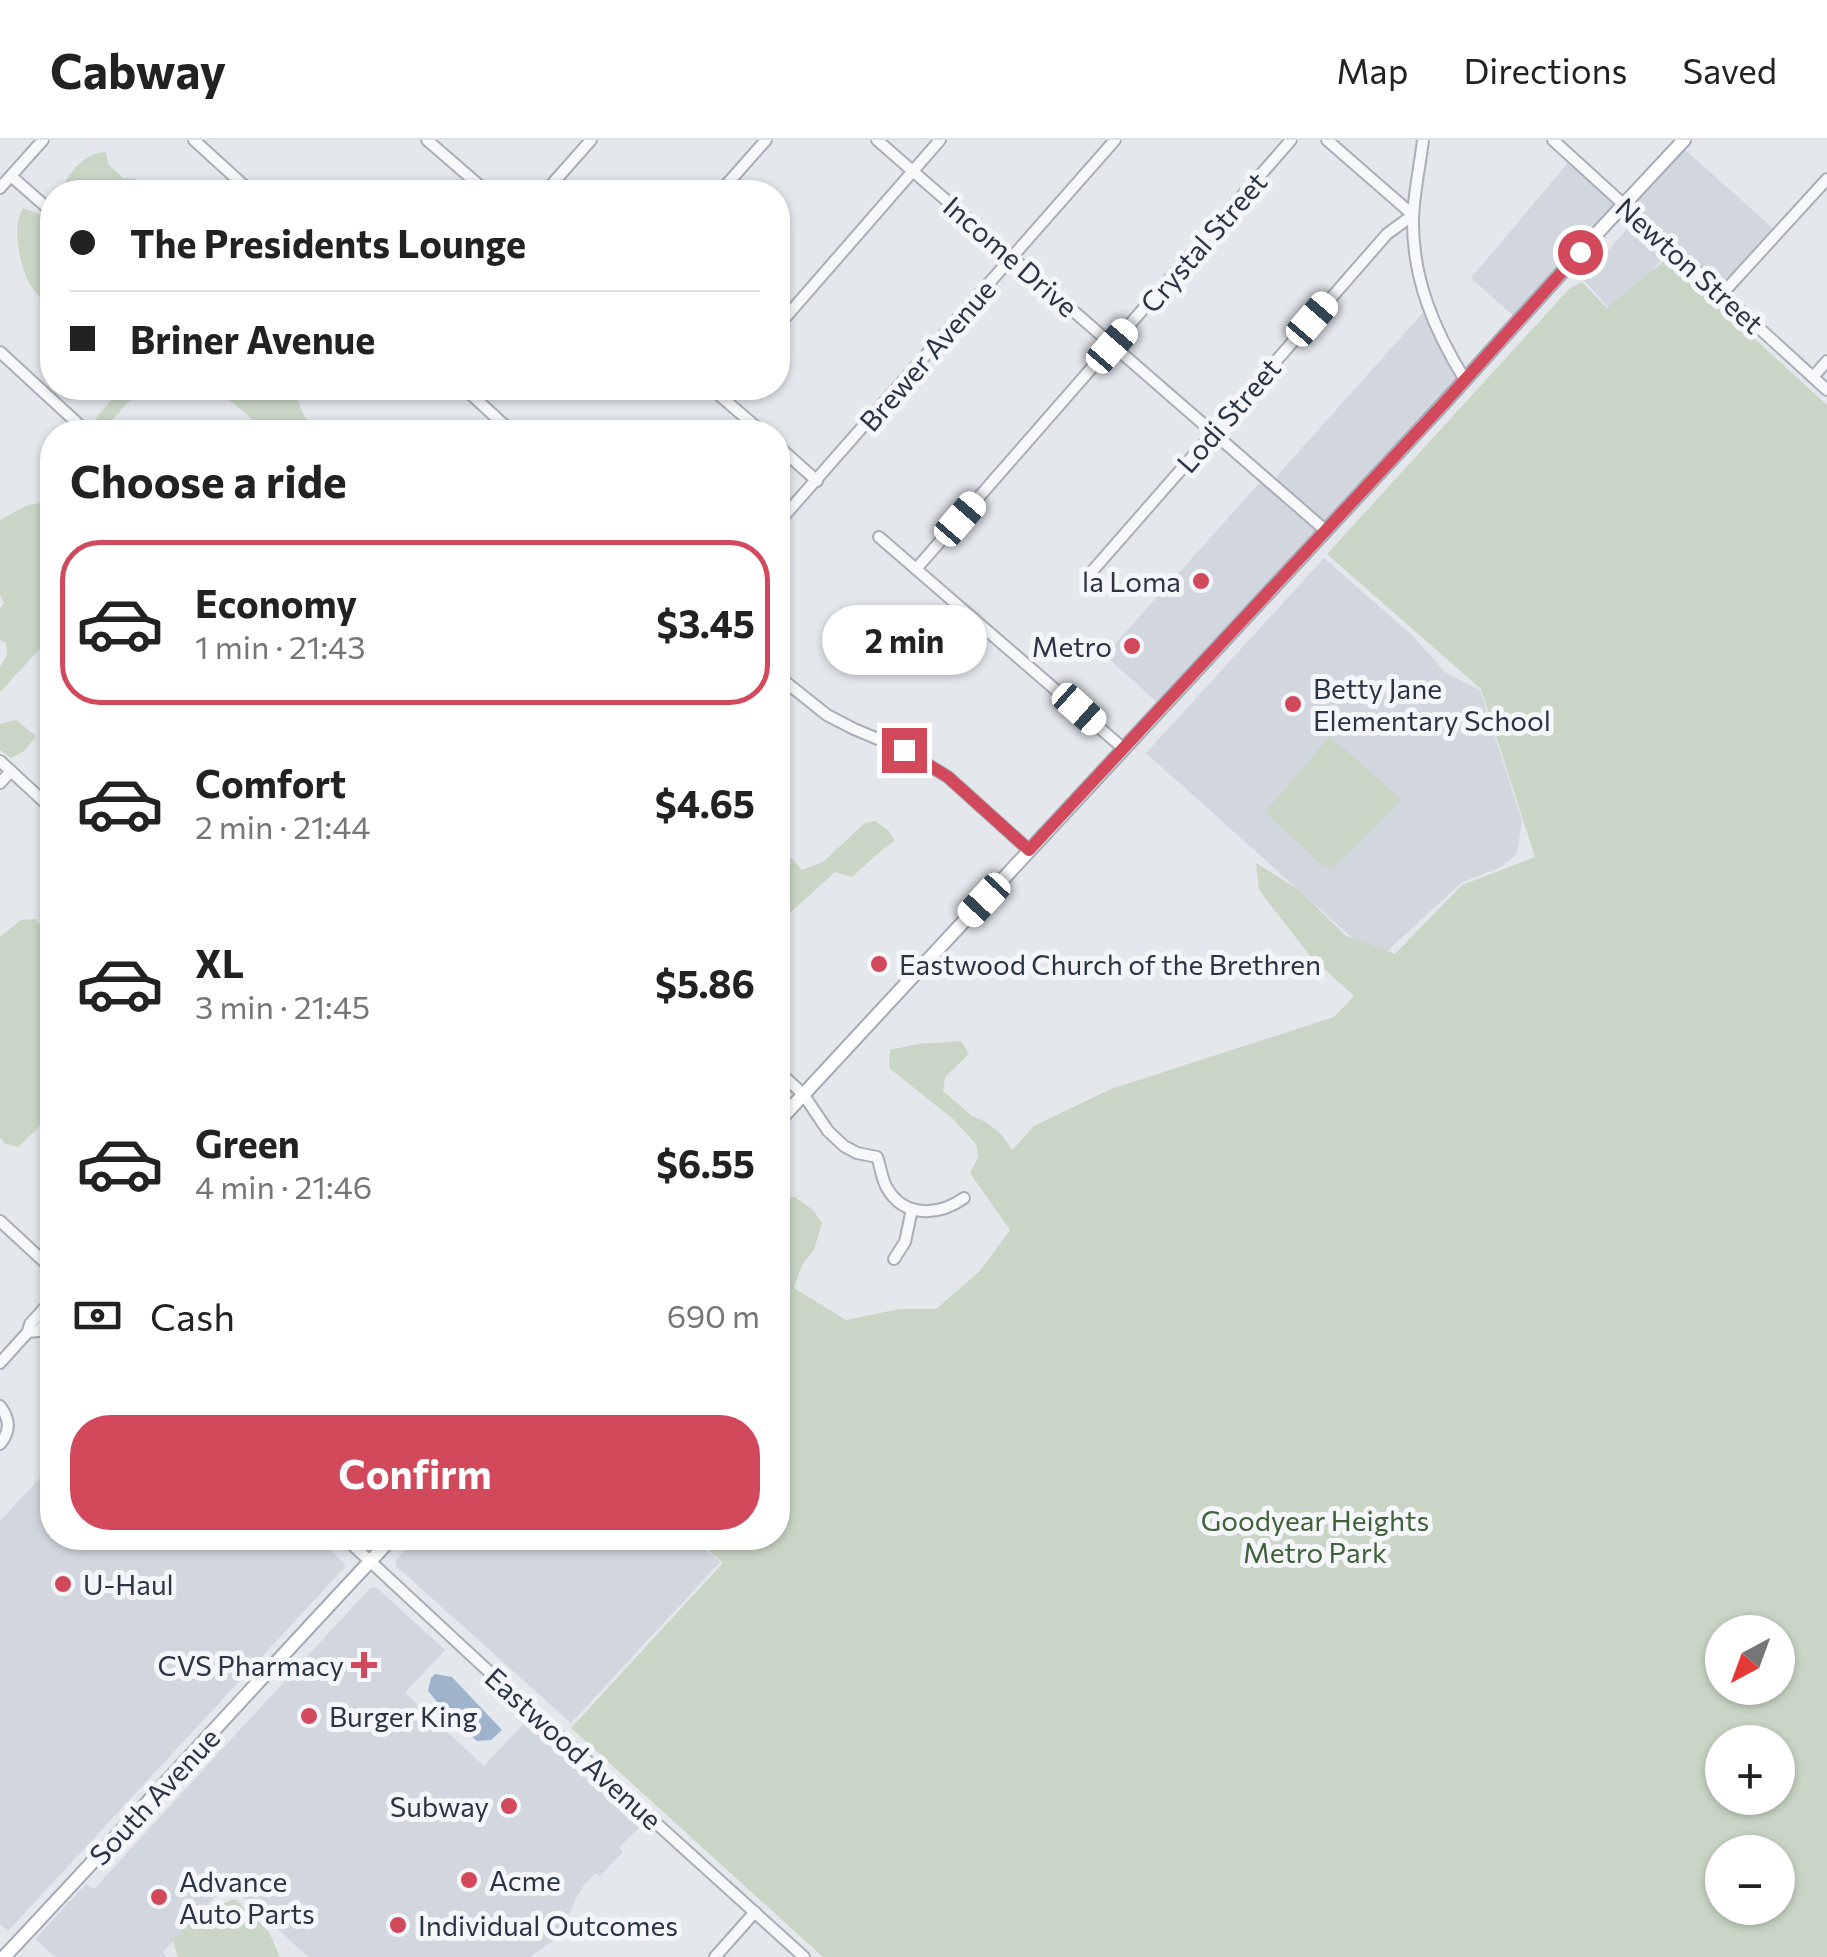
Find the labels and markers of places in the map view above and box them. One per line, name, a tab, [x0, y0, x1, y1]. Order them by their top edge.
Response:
place label: la Loma	[1082, 564, 1181, 598]
marker: la Loma	[1190, 570, 1212, 592]
place label: Metro	[1032, 629, 1112, 663]
marker: Metro	[1121, 635, 1143, 657]
place label: Betty Jane Elementary School	[1313, 671, 1551, 737]
marker: Betty Jane Elementary School	[1282, 693, 1304, 715]
place label: Eastwood Church of the Brethren	[899, 947, 1321, 981]
marker: Eastwood Church of the Brethren	[868, 953, 890, 975]
place label: U-Haul	[83, 1567, 174, 1601]
marker: U-Haul	[52, 1573, 74, 1595]
place label: CVS Pharmacy	[158, 1648, 344, 1682]
marker: CVS Pharmacy	[353, 1654, 375, 1676]
place label: Burger King	[329, 1699, 477, 1733]
marker: Burger King	[298, 1705, 320, 1727]
place label: Subway	[390, 1789, 489, 1823]
marker: Subway	[498, 1795, 520, 1817]
place label: Acme	[489, 1863, 561, 1897]
place label: Advance Auto Parts	[179, 1864, 315, 1930]
marker: Acme	[458, 1869, 480, 1891]
marker: Advance Auto Parts	[148, 1886, 170, 1908]
place label: Individual Outcomes	[418, 1908, 678, 1942]
marker: Individual Outcomes	[387, 1914, 409, 1936]

